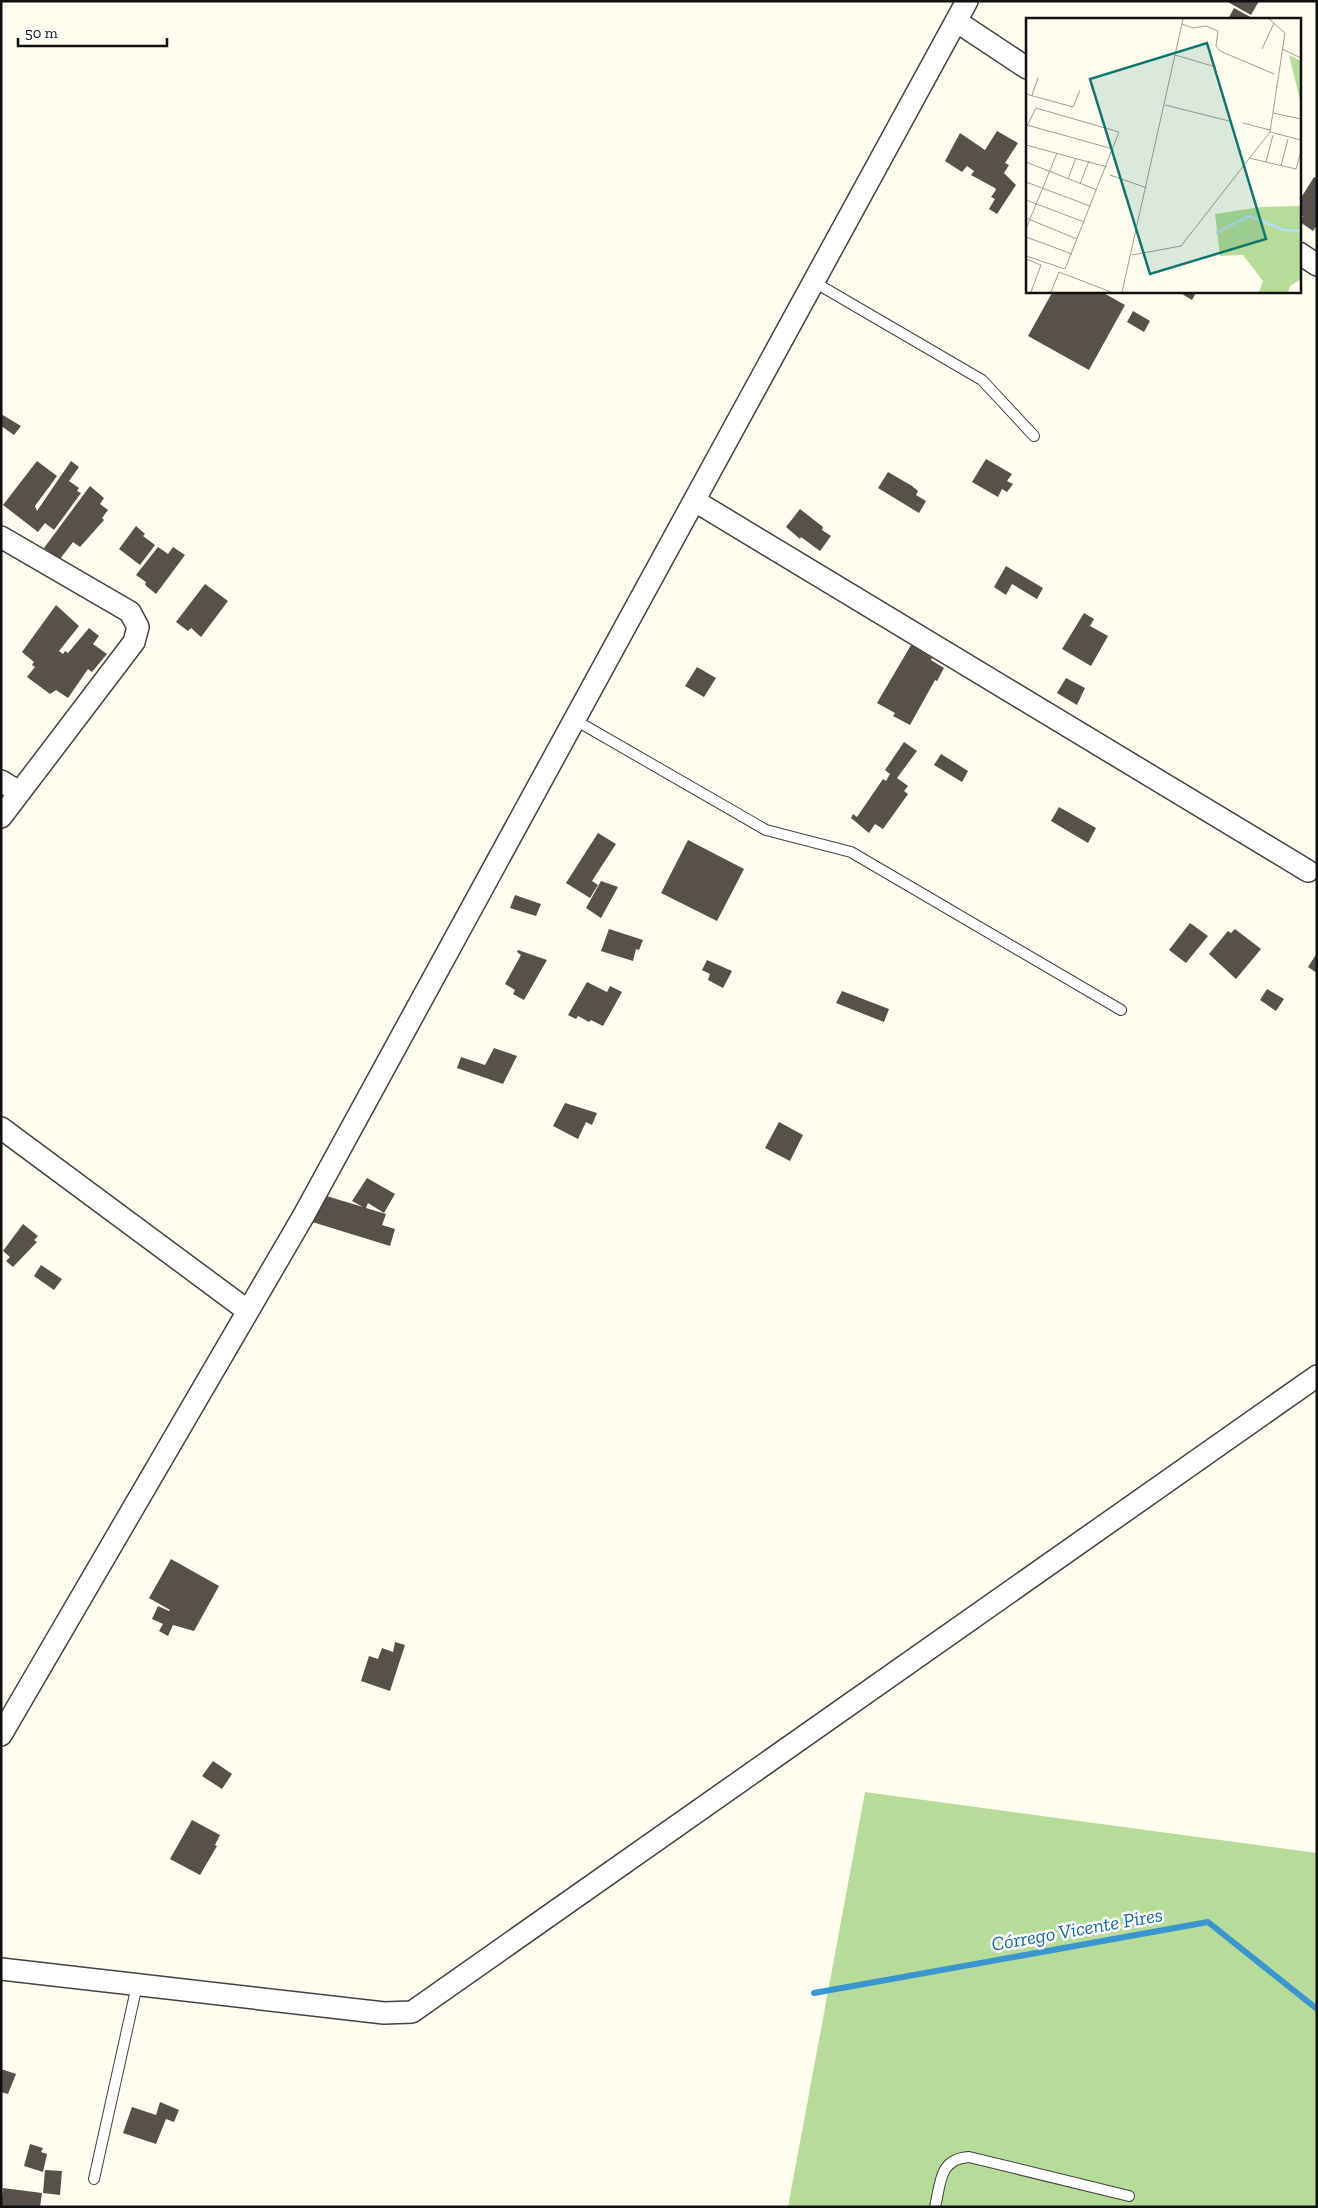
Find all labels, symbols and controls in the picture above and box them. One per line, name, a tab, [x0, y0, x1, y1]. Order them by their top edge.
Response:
scale bar	[18, 15, 166, 47]
inset map	[1026, 18, 1300, 292]
text: 50 m	[25, 24, 58, 42]
water label: Córrego Vicente Pires	[989, 1902, 1165, 1956]

